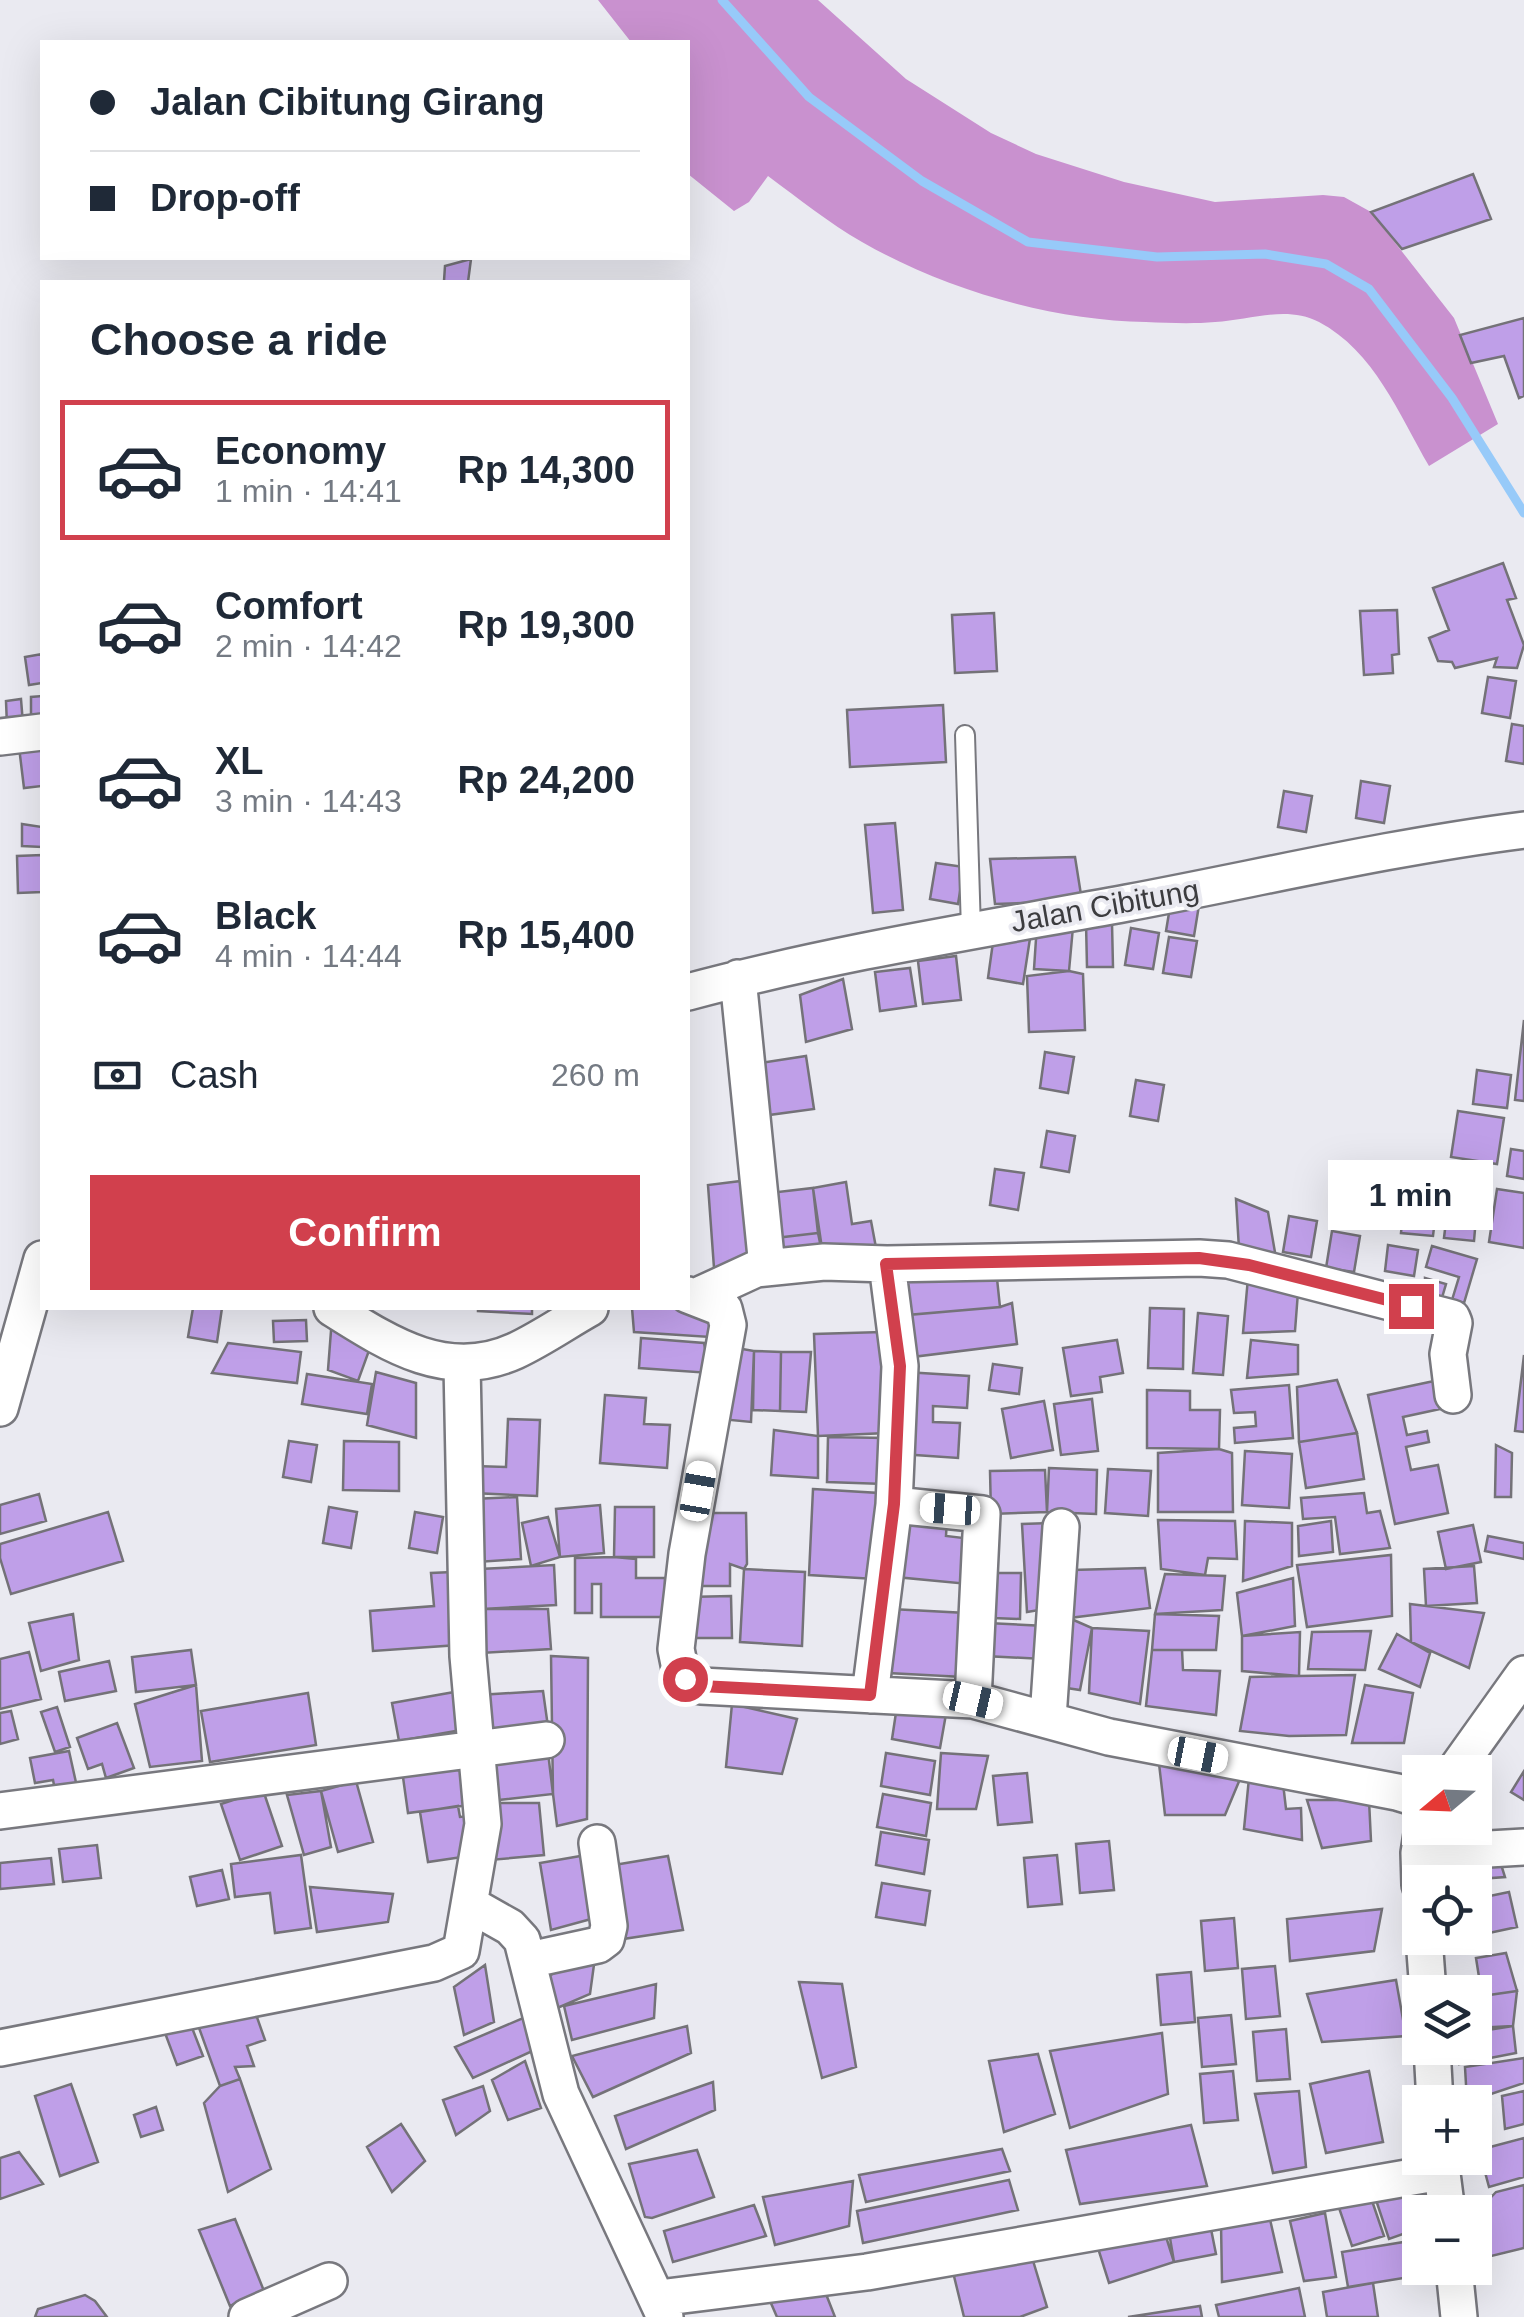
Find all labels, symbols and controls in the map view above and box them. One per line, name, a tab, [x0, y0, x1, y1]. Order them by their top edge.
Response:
text: Jalan Cibitung Girang	[150, 81, 545, 123]
text: Drop-off	[150, 177, 300, 219]
text: Choose a ride	[90, 314, 388, 365]
icon: car	[95, 425, 185, 515]
text: Economy	[215, 430, 386, 472]
text: Rp 14,300	[458, 449, 635, 491]
text: 1 min · 14:41	[215, 473, 402, 509]
icon: car	[95, 580, 185, 670]
text: Comfort	[215, 585, 363, 627]
text: Rp 19,300	[458, 604, 635, 646]
text: 2 min · 14:42	[215, 628, 402, 664]
icon: car	[95, 735, 185, 825]
text: XL	[215, 740, 264, 782]
text: Rp 24,200	[458, 759, 635, 801]
text: 3 min · 14:43	[215, 783, 402, 819]
street label: Jalan Cibitung	[1008, 873, 1201, 938]
icon: car	[95, 890, 185, 980]
text: Black	[215, 895, 316, 937]
text: Rp 15,400	[458, 914, 635, 956]
text: 4 min · 14:44	[215, 938, 402, 974]
icon: cash	[90, 1048, 145, 1103]
text: Cash	[170, 1054, 259, 1096]
text: 260 m	[551, 1057, 640, 1093]
callout: 1 min	[1328, 1161, 1494, 1231]
button: Confirm	[90, 1175, 640, 1290]
text: 1 min	[1369, 1177, 1452, 1213]
route end	[1389, 1284, 1434, 1329]
car	[678, 1459, 718, 1523]
car	[919, 1492, 981, 1526]
route start	[663, 1657, 708, 1702]
car	[940, 1679, 1006, 1721]
car	[1166, 1735, 1230, 1775]
north arrow	[1402, 1755, 1492, 1845]
map controls	[1402, 1755, 1492, 2285]
button: locate	[1402, 1865, 1492, 1955]
button: layers	[1402, 1975, 1492, 2065]
button: +	[1402, 2085, 1492, 2175]
button: −	[1402, 2195, 1492, 2285]

